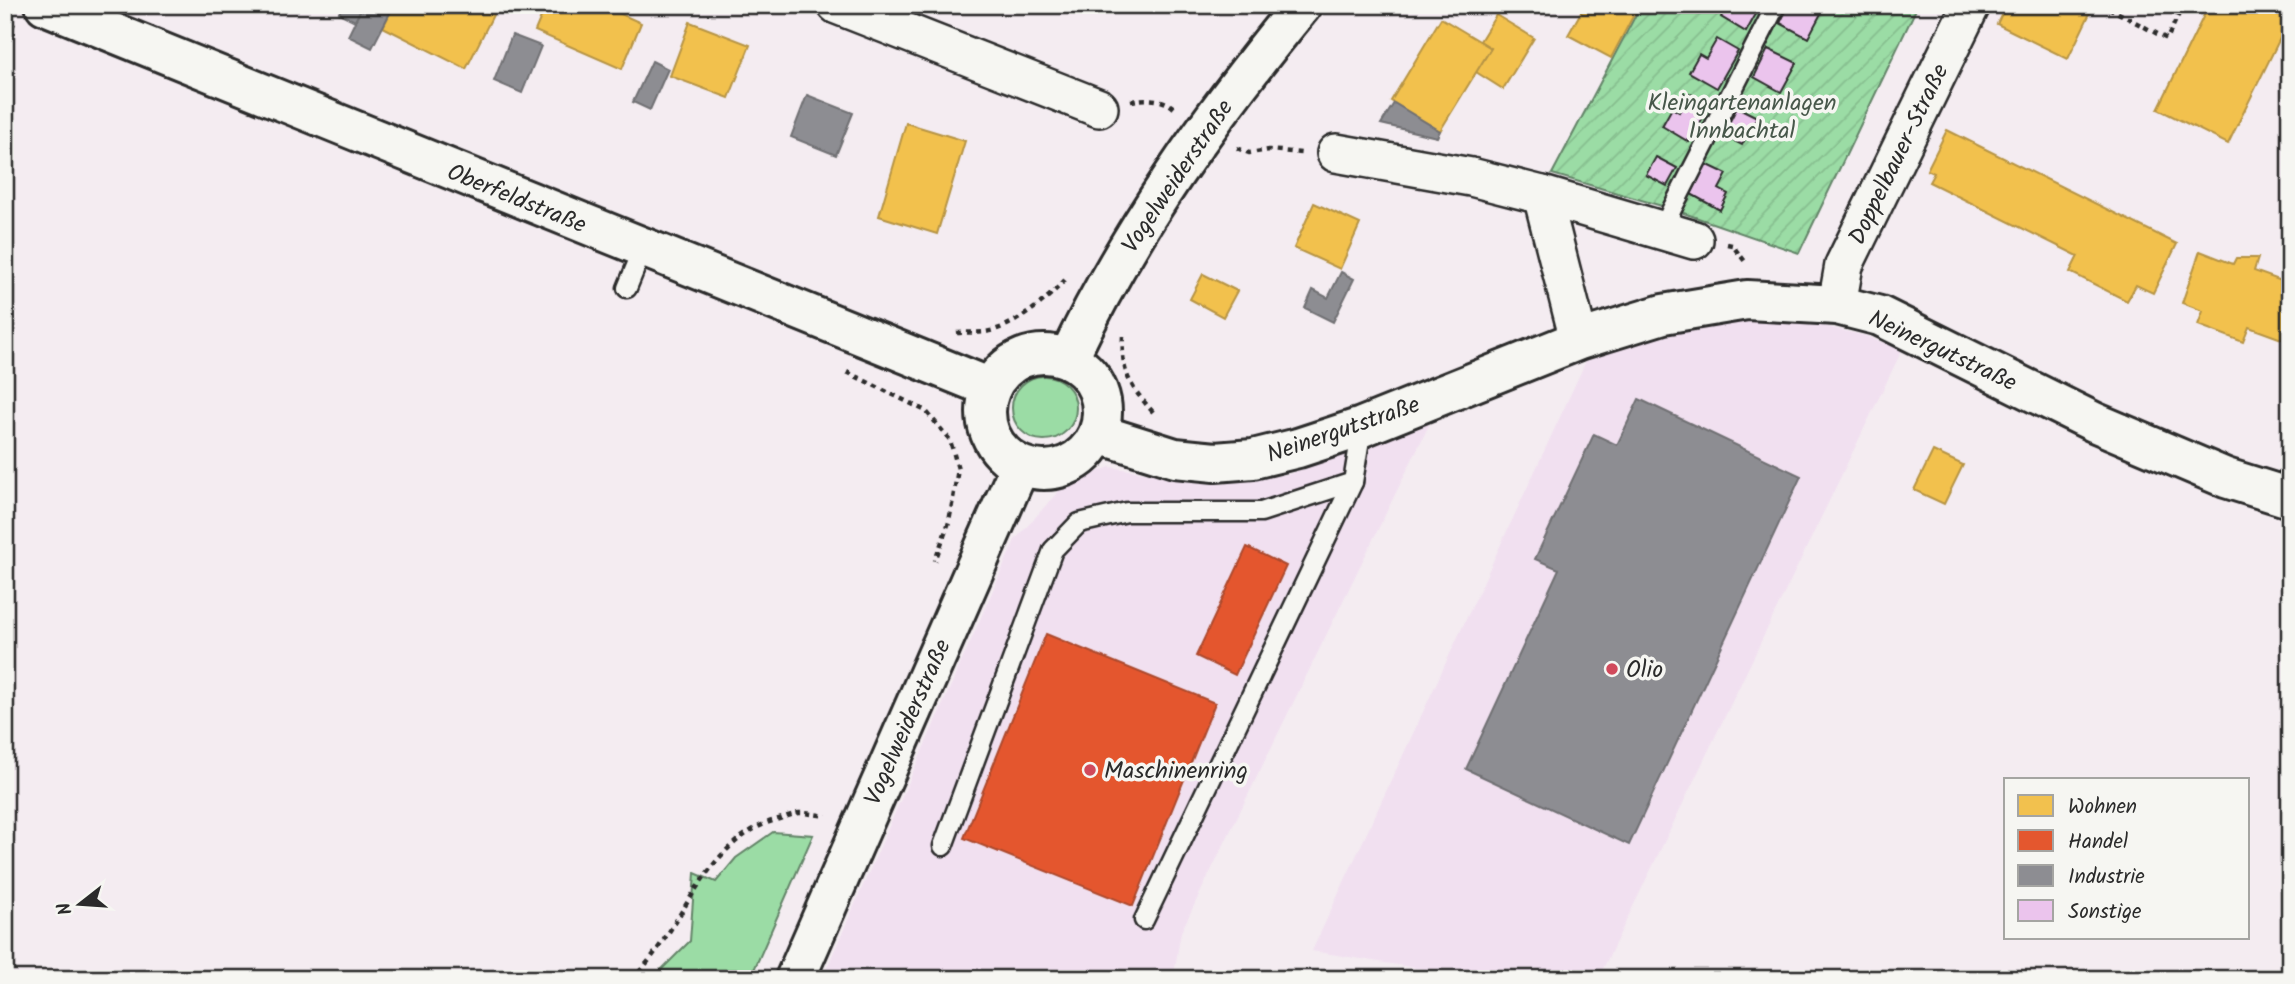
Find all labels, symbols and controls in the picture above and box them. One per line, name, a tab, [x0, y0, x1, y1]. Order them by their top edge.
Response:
street label: Doppelbauer-Straße	[1839, 57, 1960, 252]
park label: Kleingartenanlagen Innbachtal	[1647, 84, 1837, 151]
street label: Vogelweiderstraße	[1112, 92, 1244, 262]
street label: Oberfeldstraße	[441, 154, 592, 245]
street label: Neinergutstraße	[1862, 300, 2023, 403]
street label: Neinergutstraße	[1261, 386, 1426, 475]
street label: Vogelweiderstraße	[854, 633, 963, 812]
place label: Olio	[1626, 651, 1663, 690]
marker: Olio	[1604, 661, 1620, 677]
place label: Maschinenring	[1104, 752, 1248, 791]
marker: Maschinenring	[1082, 762, 1098, 778]
legend	[2004, 778, 2250, 939]
text: Wohnen	[2068, 791, 2137, 824]
text: Handel	[2068, 826, 2128, 859]
text: Industrie	[2068, 861, 2145, 894]
north arrow	[46, 869, 116, 939]
text: Sonstige	[2068, 896, 2142, 929]
text: N	[50, 898, 82, 919]

